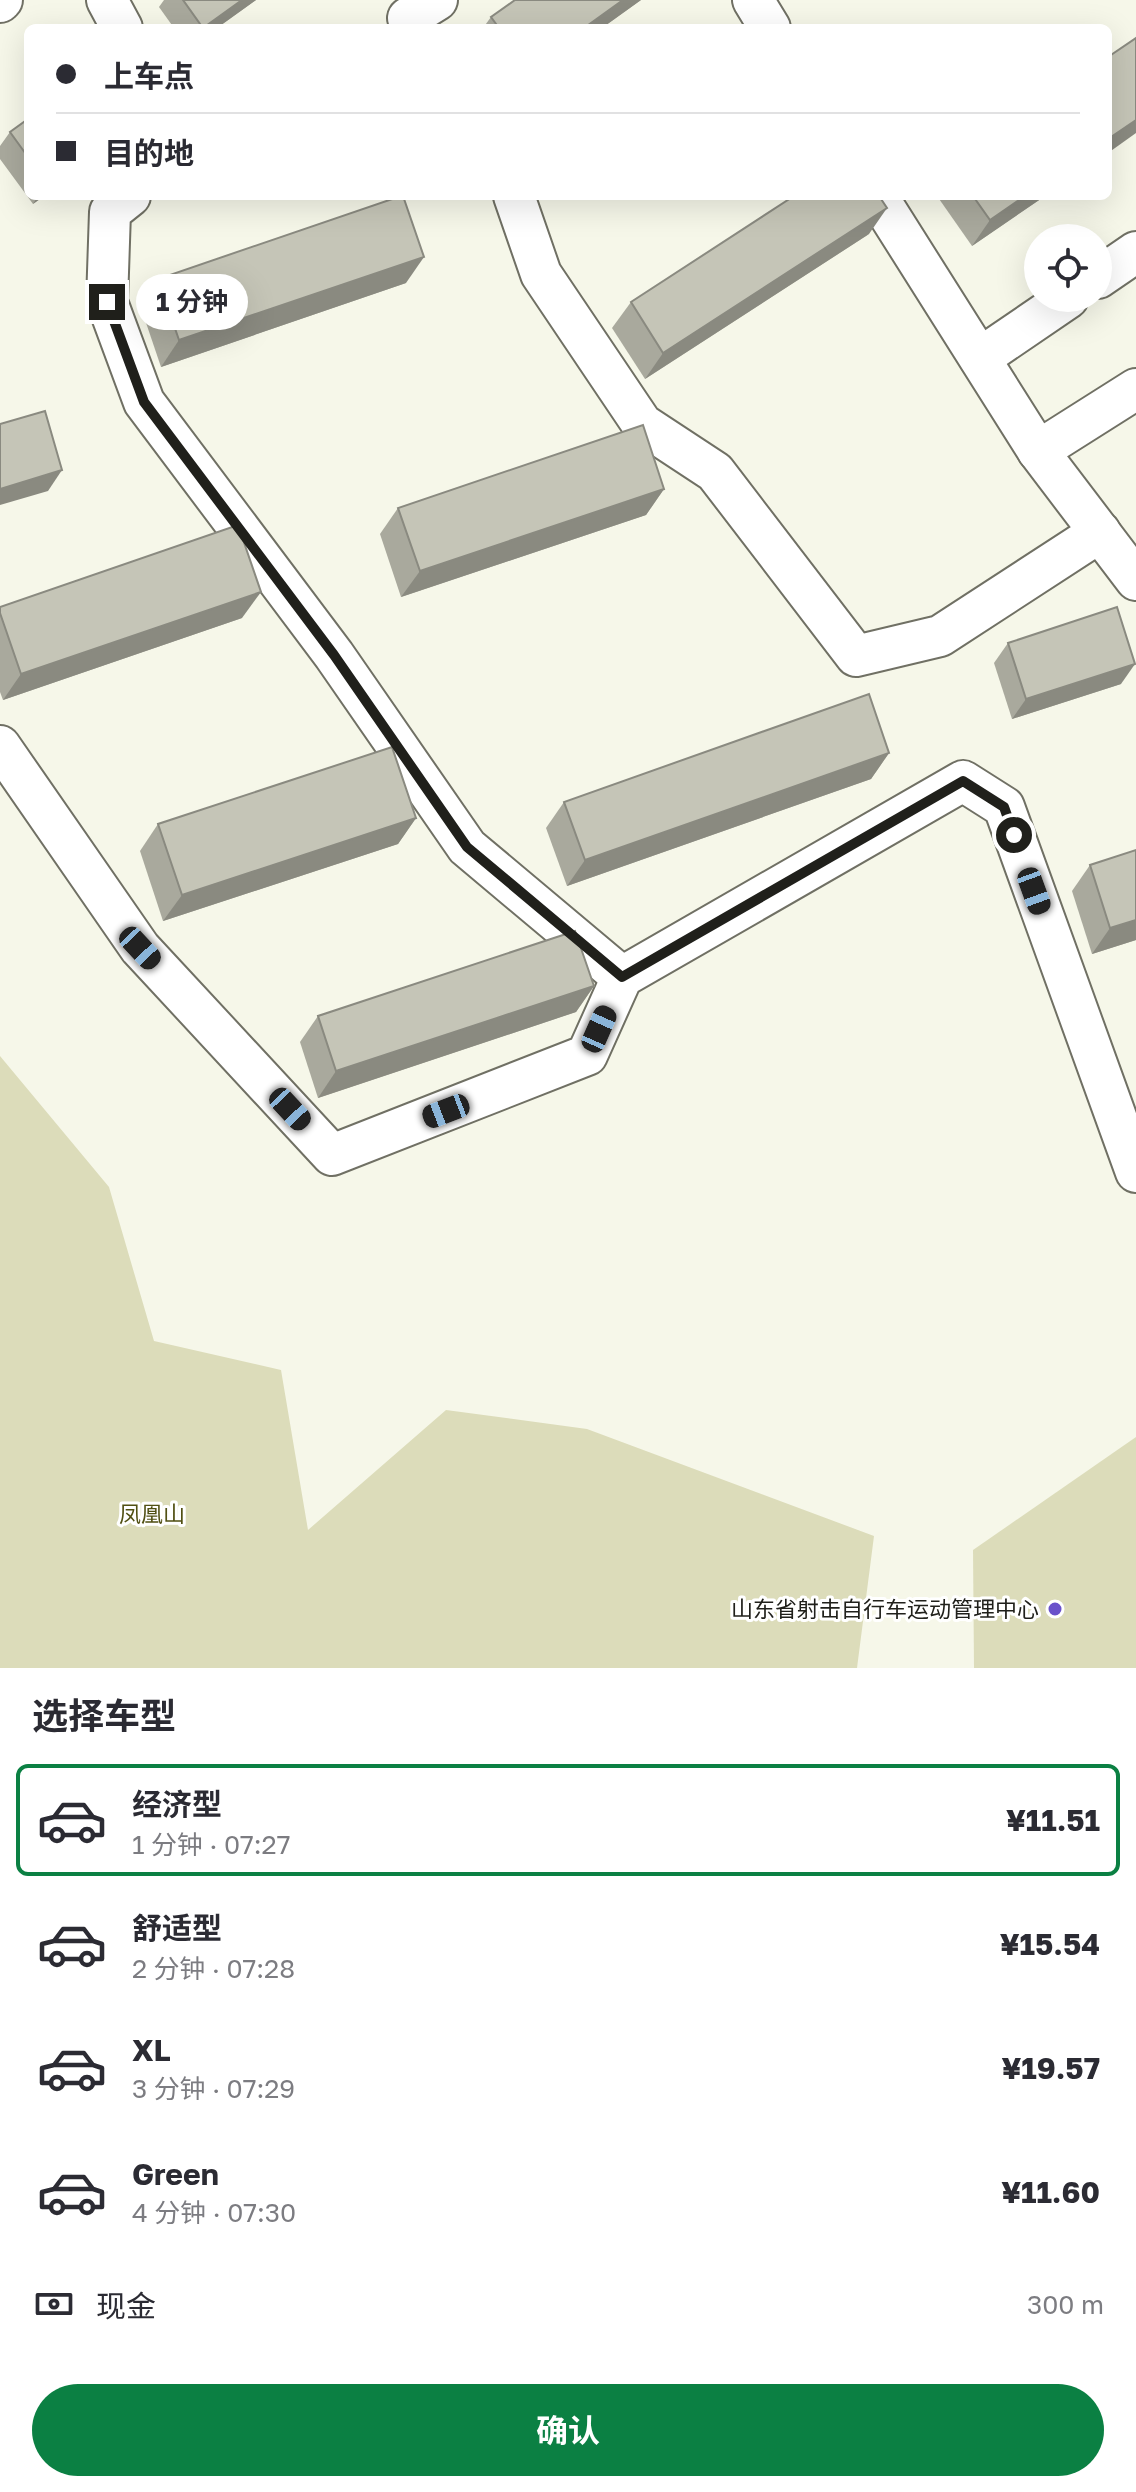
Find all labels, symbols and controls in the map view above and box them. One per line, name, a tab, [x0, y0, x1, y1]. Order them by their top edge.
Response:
text: 上车点	[104, 58, 194, 94]
text: 目的地	[104, 135, 194, 171]
map controls	[1024, 224, 1112, 312]
button: locate	[1024, 224, 1112, 312]
callout: 1 分钟	[135, 274, 247, 330]
route end	[89, 284, 125, 320]
text: 1 分钟	[156, 286, 228, 317]
route start	[996, 817, 1032, 853]
car	[1015, 864, 1053, 918]
car	[115, 922, 165, 974]
car	[578, 1002, 620, 1056]
car	[265, 1083, 315, 1135]
car	[419, 1091, 473, 1131]
park label: 凤凰山	[119, 1500, 185, 1527]
place label: 山东省射击自行车运动管理中心	[731, 1595, 1039, 1622]
marker: 山东省射击自行车运动管理中心	[1046, 1600, 1064, 1618]
text: 选择车型	[32, 1694, 176, 1737]
icon: car	[36, 1784, 108, 1856]
text: 经济型	[132, 1786, 222, 1822]
text: ¥11.51	[1006, 1802, 1100, 1838]
text: 1 分钟 · 07:27	[132, 1829, 290, 1860]
icon: car	[36, 1908, 108, 1980]
text: 舒适型	[132, 1910, 222, 1946]
text: ¥15.54	[1000, 1926, 1100, 1962]
text: 2 分钟 · 07:28	[132, 1953, 295, 1984]
icon: car	[36, 2032, 108, 2104]
text: XL	[132, 2032, 171, 2068]
text: ¥19.57	[1001, 2050, 1100, 2086]
text: 3 分钟 · 07:29	[132, 2073, 295, 2104]
icon: car	[36, 2156, 108, 2228]
text: Green	[132, 2156, 219, 2192]
text: ¥11.60	[1001, 2174, 1100, 2210]
text: 4 分钟 · 07:30	[132, 2197, 296, 2228]
icon: cash	[32, 2282, 76, 2326]
text: 现金	[96, 2288, 156, 2324]
text: 300 m	[1027, 2289, 1104, 2320]
button: 确认	[32, 2384, 1104, 2476]

